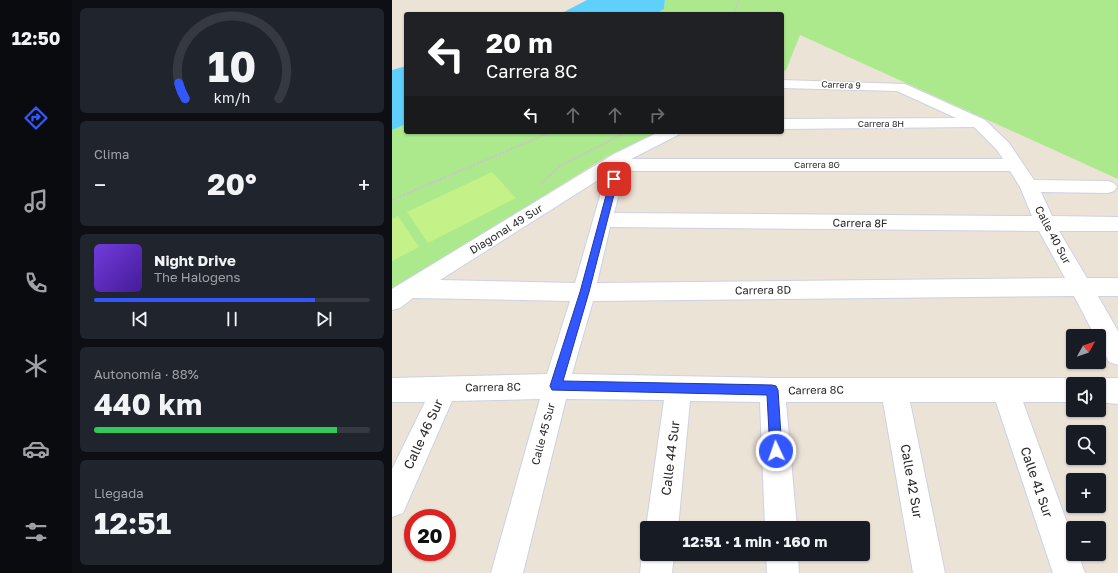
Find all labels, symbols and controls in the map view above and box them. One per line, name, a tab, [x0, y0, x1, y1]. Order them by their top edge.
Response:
text: 20 m	[486, 26, 553, 59]
text: 12:50	[12, 27, 60, 49]
icon: left	[420, 28, 472, 80]
text: 10	[208, 40, 256, 90]
text: Carrera 8C	[486, 60, 577, 82]
street label: Carrera 9	[821, 78, 861, 91]
text: km/h	[214, 88, 250, 105]
icon: directions	[22, 104, 50, 132]
icon: left	[520, 104, 542, 126]
icon: ahead	[562, 104, 584, 126]
icon: ahead	[604, 104, 626, 126]
icon: right	[646, 104, 668, 126]
street label: Carrera 8H	[858, 118, 904, 129]
text: Clima	[94, 146, 129, 162]
street label: Carrera 8G	[794, 159, 840, 170]
pin	[597, 162, 631, 196]
text: 20°	[207, 166, 257, 202]
icon: arrive	[603, 168, 625, 190]
text: −	[94, 171, 106, 198]
text: +	[358, 171, 370, 198]
icon: music	[22, 187, 50, 215]
street label: Diagonal 49 Sur	[467, 201, 545, 256]
street label: Calle 40 Sur	[1033, 203, 1075, 267]
street label: Carrera 8F	[832, 216, 888, 229]
text: Night Drive	[154, 251, 236, 269]
icon: phone	[22, 269, 50, 297]
text: The Halogens	[154, 269, 240, 285]
street label: Carrera 8D	[735, 283, 791, 296]
icon: previous	[129, 308, 151, 330]
icon: pause	[221, 308, 243, 330]
icon: next	[313, 308, 335, 330]
north arrow	[1066, 329, 1106, 369]
map controls	[1066, 329, 1106, 561]
icon: climate	[22, 352, 50, 380]
text: Autonomía · 88%	[94, 366, 199, 382]
button: sound	[1066, 377, 1106, 417]
street label: Carrera 8C	[465, 380, 521, 393]
street label: Carrera 8C	[788, 383, 844, 396]
text: 440 km	[94, 386, 202, 422]
street label: Calle 46 Sur	[400, 396, 446, 472]
street label: Calle 45 Sur	[528, 401, 557, 466]
street label: Calle 44 Sur	[657, 420, 683, 496]
button: search	[1066, 425, 1106, 465]
position arrow	[755, 430, 797, 472]
icon: car	[22, 435, 50, 463]
street label: Calle 42 Sur	[898, 443, 926, 519]
street label: Calle 41 Sur	[1017, 444, 1057, 520]
button: +	[1066, 473, 1106, 513]
text: Llegada	[94, 485, 144, 501]
text: 12:51	[94, 505, 171, 541]
speed limit sign: 20	[404, 509, 456, 561]
icon: filters	[22, 518, 50, 546]
button: −	[1066, 521, 1106, 561]
text: 12:51 · 1 min · 160 m	[683, 532, 827, 550]

